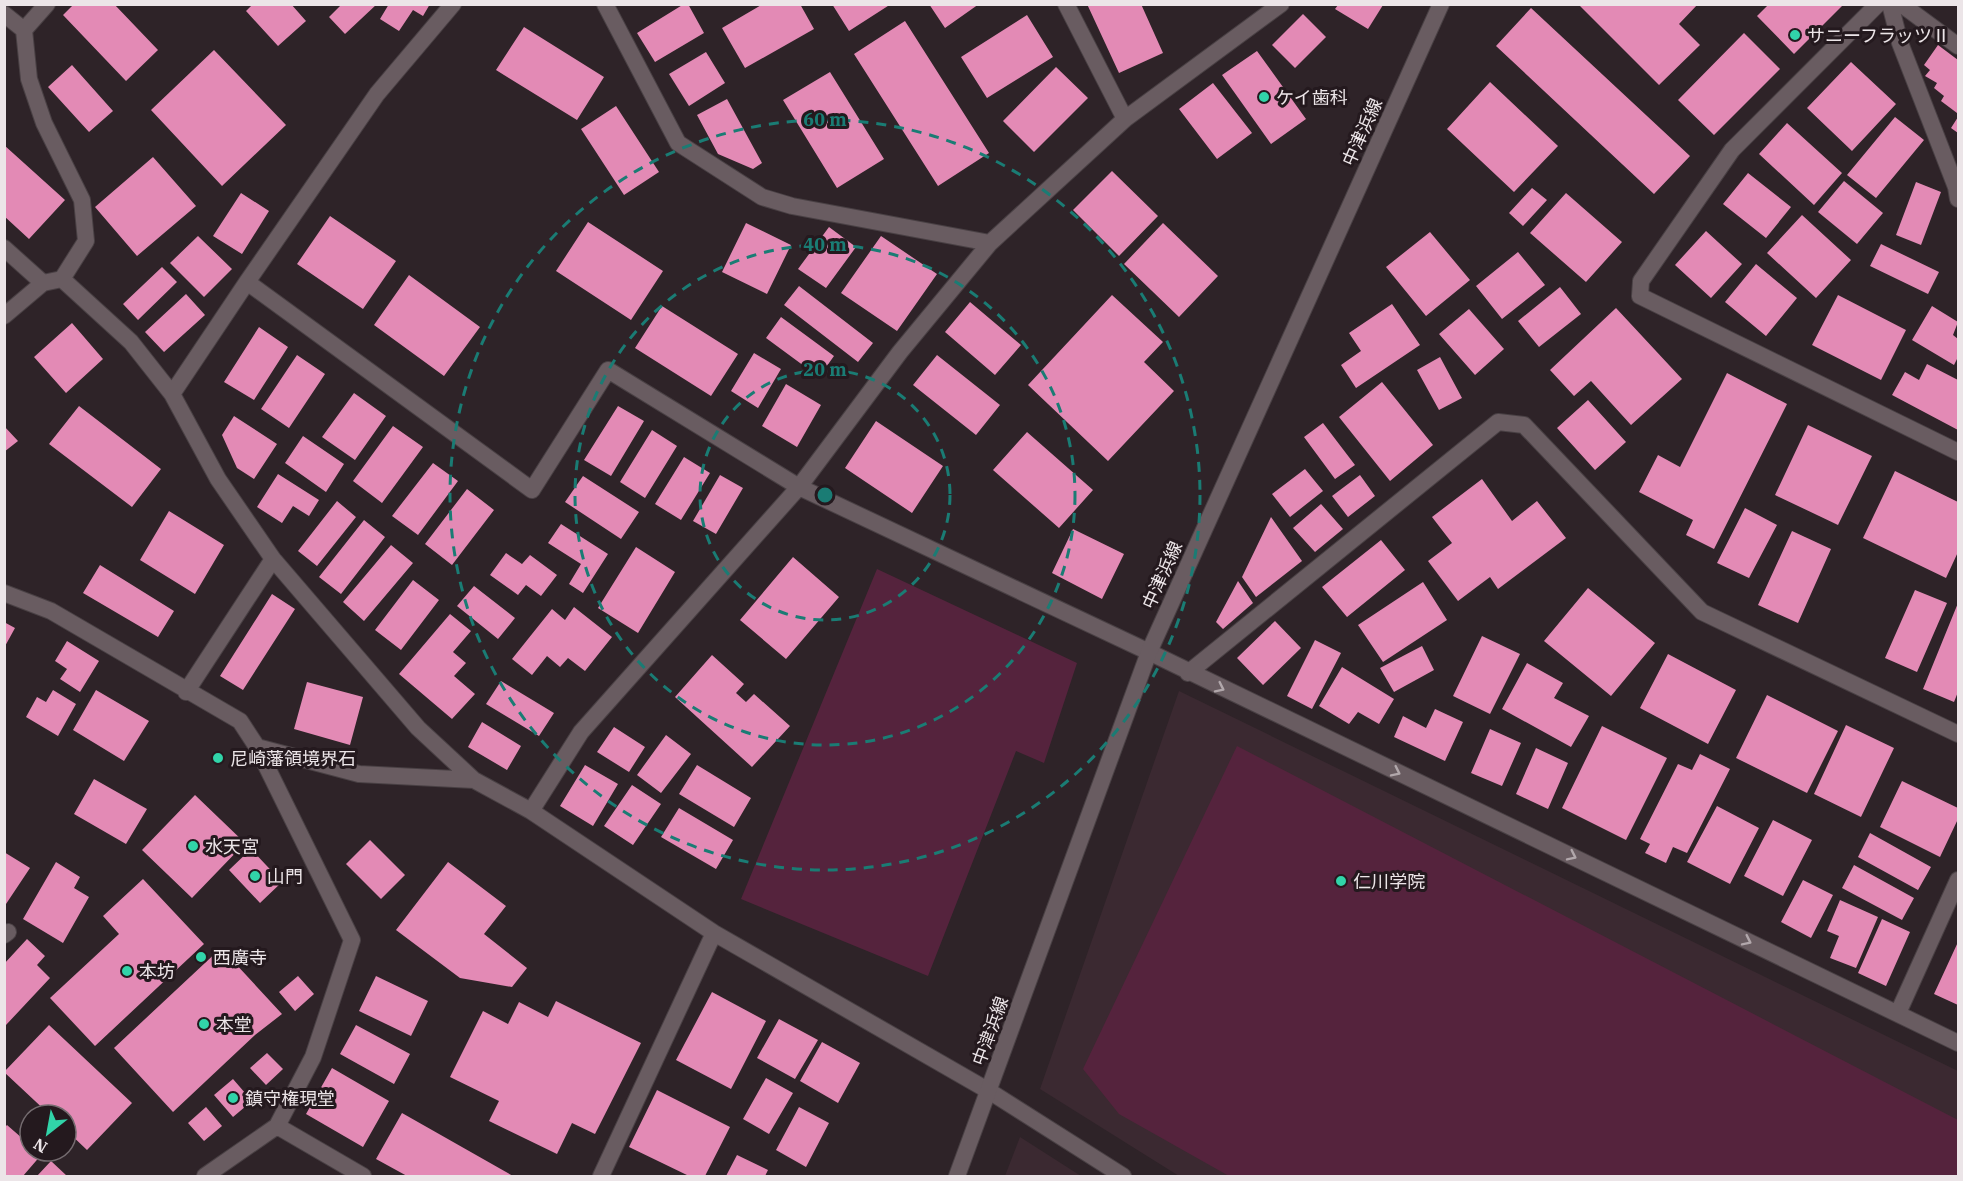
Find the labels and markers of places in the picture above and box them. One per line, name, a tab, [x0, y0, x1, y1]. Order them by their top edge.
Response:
place label: サニーフラッツⅡ	[1807, 24, 1950, 47]
marker: サニーフラッツⅡ	[1788, 28, 1802, 42]
place label: ケイ歯科	[1276, 86, 1348, 109]
marker: ケイ歯科	[1257, 90, 1271, 104]
centre of rings	[815, 485, 835, 505]
place label: 尼崎藩領境界石	[230, 747, 356, 770]
marker: 尼崎藩領境界石	[211, 751, 225, 765]
place label: 水天宮	[205, 835, 259, 858]
marker: 水天宮	[186, 839, 200, 853]
place label: 山門	[267, 865, 303, 888]
marker: 山門	[248, 869, 262, 883]
place label: 仁川学院	[1353, 870, 1425, 893]
marker: 仁川学院	[1334, 874, 1348, 888]
place label: 西廣寺	[213, 946, 267, 969]
marker: 西廣寺	[194, 950, 208, 964]
place label: 本坊	[139, 960, 175, 983]
marker: 本坊	[120, 964, 134, 978]
place label: 本堂	[216, 1013, 252, 1036]
marker: 本堂	[197, 1017, 211, 1031]
place label: 鎮守権現堂	[245, 1087, 335, 1110]
marker: 鎮守権現堂	[226, 1091, 240, 1105]

